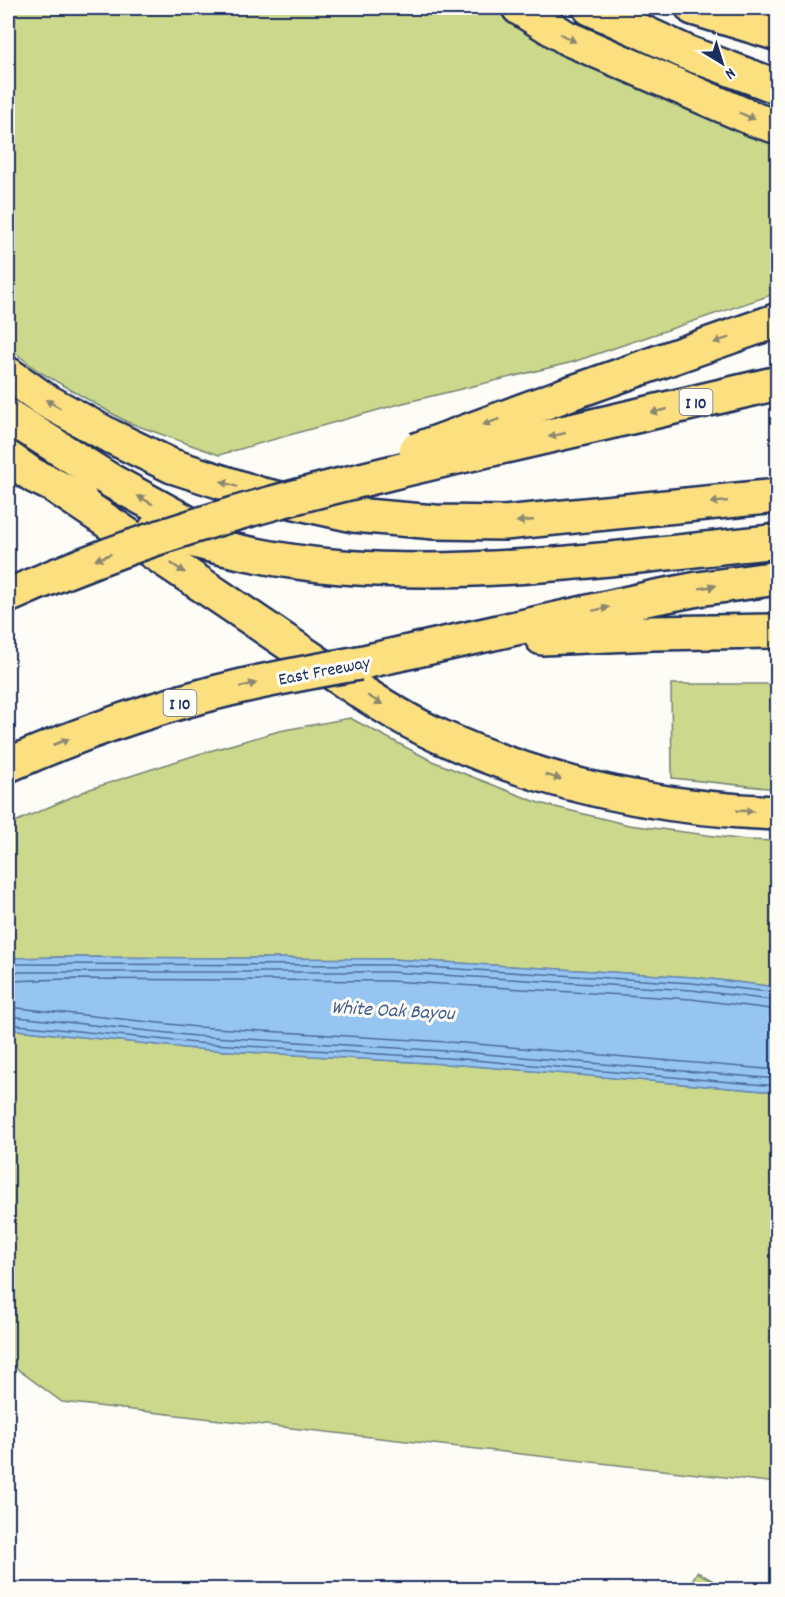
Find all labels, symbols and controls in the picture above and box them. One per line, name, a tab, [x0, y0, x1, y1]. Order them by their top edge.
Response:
one-way arrow	[560, 33, 577, 43]
north arrow	[692, 33, 752, 93]
text: N	[719, 61, 740, 84]
one-way arrow	[738, 112, 756, 121]
one-way arrow	[713, 336, 731, 345]
road number: I 10	[680, 389, 712, 415]
one-way arrow	[44, 399, 61, 409]
one-way arrow	[650, 406, 668, 416]
one-way arrow	[482, 418, 500, 427]
one-way arrow	[548, 430, 567, 440]
one-way arrow	[220, 479, 238, 489]
one-way arrow	[136, 495, 153, 505]
one-way arrow	[710, 497, 729, 507]
one-way arrow	[516, 516, 535, 526]
one-way arrow	[94, 552, 112, 562]
one-way arrow	[169, 563, 186, 574]
one-way arrow	[699, 583, 718, 592]
one-way arrow	[591, 604, 610, 614]
street label: East Freeway	[277, 651, 373, 694]
one-way arrow	[238, 680, 257, 690]
road number: I 10	[164, 690, 196, 716]
one-way arrow	[367, 694, 383, 705]
one-way arrow	[52, 737, 70, 747]
one-way arrow	[544, 773, 562, 783]
one-way arrow	[735, 807, 754, 816]
water label: White Oak Bayou	[331, 995, 456, 1029]

